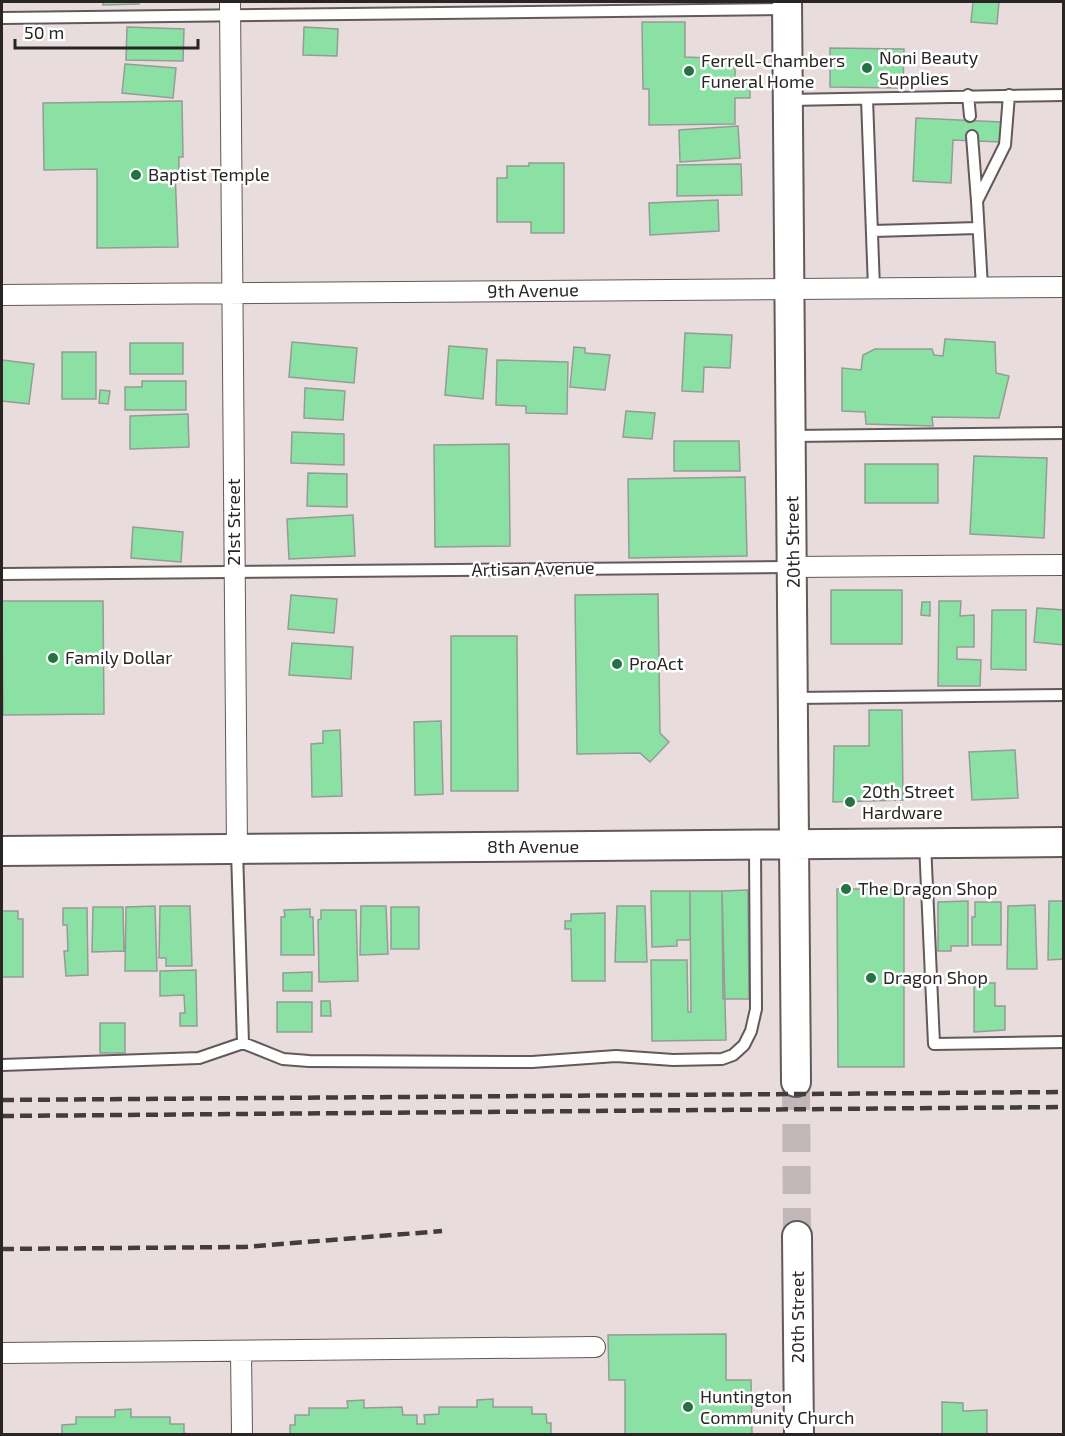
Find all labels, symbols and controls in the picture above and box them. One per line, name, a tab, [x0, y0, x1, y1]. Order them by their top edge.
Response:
scale bar	[15, 12, 198, 50]
text: 50 m	[24, 21, 64, 43]
place label: Noni Beauty Supplies	[879, 46, 979, 89]
place label: Ferrell-Chambers Funeral Home	[701, 49, 845, 92]
marker: Noni Beauty Supplies	[860, 61, 874, 75]
marker: Ferrell-Chambers Funeral Home	[682, 64, 696, 78]
place label: Baptist Temple	[148, 163, 270, 185]
marker: Baptist Temple	[129, 168, 143, 182]
street label: 9th Avenue	[487, 278, 579, 302]
street label: 21st Street	[222, 478, 244, 566]
street label: 20th Street	[780, 496, 804, 588]
street label: Artisan Avenue	[471, 556, 595, 580]
place label: Family Dollar	[65, 646, 172, 668]
marker: Family Dollar	[46, 651, 60, 665]
place label: ProAct	[629, 652, 684, 674]
marker: ProAct	[610, 657, 624, 671]
place label: 20th Street Hardware	[862, 780, 954, 823]
marker: 20th Street Hardware	[843, 795, 857, 809]
street label: 8th Avenue	[487, 835, 579, 857]
place label: The Dragon Shop	[858, 877, 998, 899]
marker: The Dragon Shop	[839, 882, 853, 896]
place label: Dragon Shop	[883, 966, 988, 988]
marker: Dragon Shop	[864, 971, 878, 985]
street label: 20th Street	[786, 1271, 808, 1363]
place label: Huntington Community Church	[700, 1385, 854, 1428]
marker: Huntington Community Church	[681, 1400, 695, 1414]

